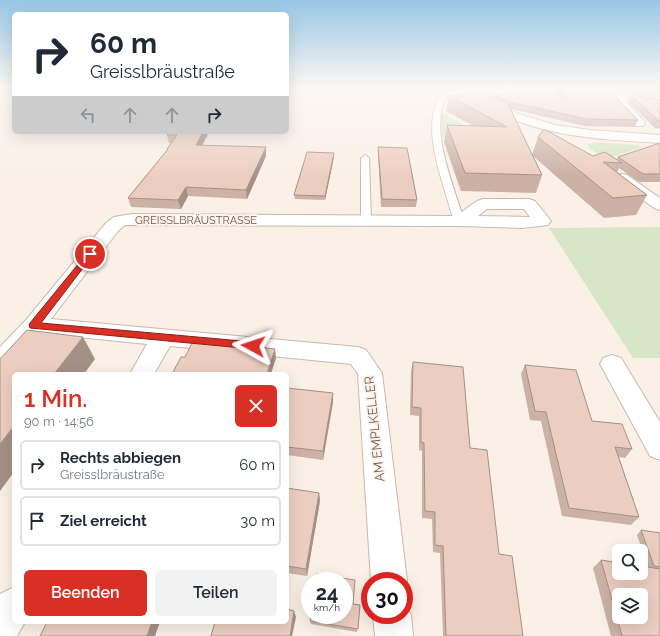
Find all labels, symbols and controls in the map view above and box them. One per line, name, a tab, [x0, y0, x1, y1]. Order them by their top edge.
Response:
text: 60 m	[90, 27, 157, 60]
icon: right	[24, 28, 76, 80]
text: Greisslbräustraße	[90, 61, 235, 82]
icon: left	[77, 104, 99, 126]
icon: ahead	[119, 104, 141, 126]
icon: ahead	[161, 104, 183, 126]
icon: right	[203, 104, 225, 126]
street label: GREISSLBRÄUSTRASSE	[135, 214, 257, 227]
pin	[73, 237, 107, 271]
icon: arrive	[79, 243, 101, 265]
position arrow	[232, 325, 274, 367]
street label: AM EMPLKELLER	[361, 375, 388, 483]
text: 1 Min.	[24, 384, 87, 413]
button: close	[235, 385, 277, 427]
text: 90 m · 14:56	[24, 414, 94, 429]
text: Rechts abbiegen	[60, 449, 181, 467]
icon: right	[26, 454, 48, 476]
text: 60 m	[239, 456, 275, 474]
text: Greisslbräustraße	[60, 467, 165, 482]
icon: arrive	[26, 510, 48, 532]
text: Ziel erreicht	[60, 512, 147, 530]
text: 30 m	[240, 512, 275, 530]
map controls	[612, 544, 648, 624]
button: search	[612, 544, 648, 580]
button: Beenden	[24, 570, 147, 616]
button: Teilen	[155, 570, 277, 616]
speed limit sign: 30	[361, 572, 413, 624]
text: 24	[316, 581, 338, 605]
button: layers	[612, 588, 648, 624]
text: km/h	[314, 602, 340, 613]

